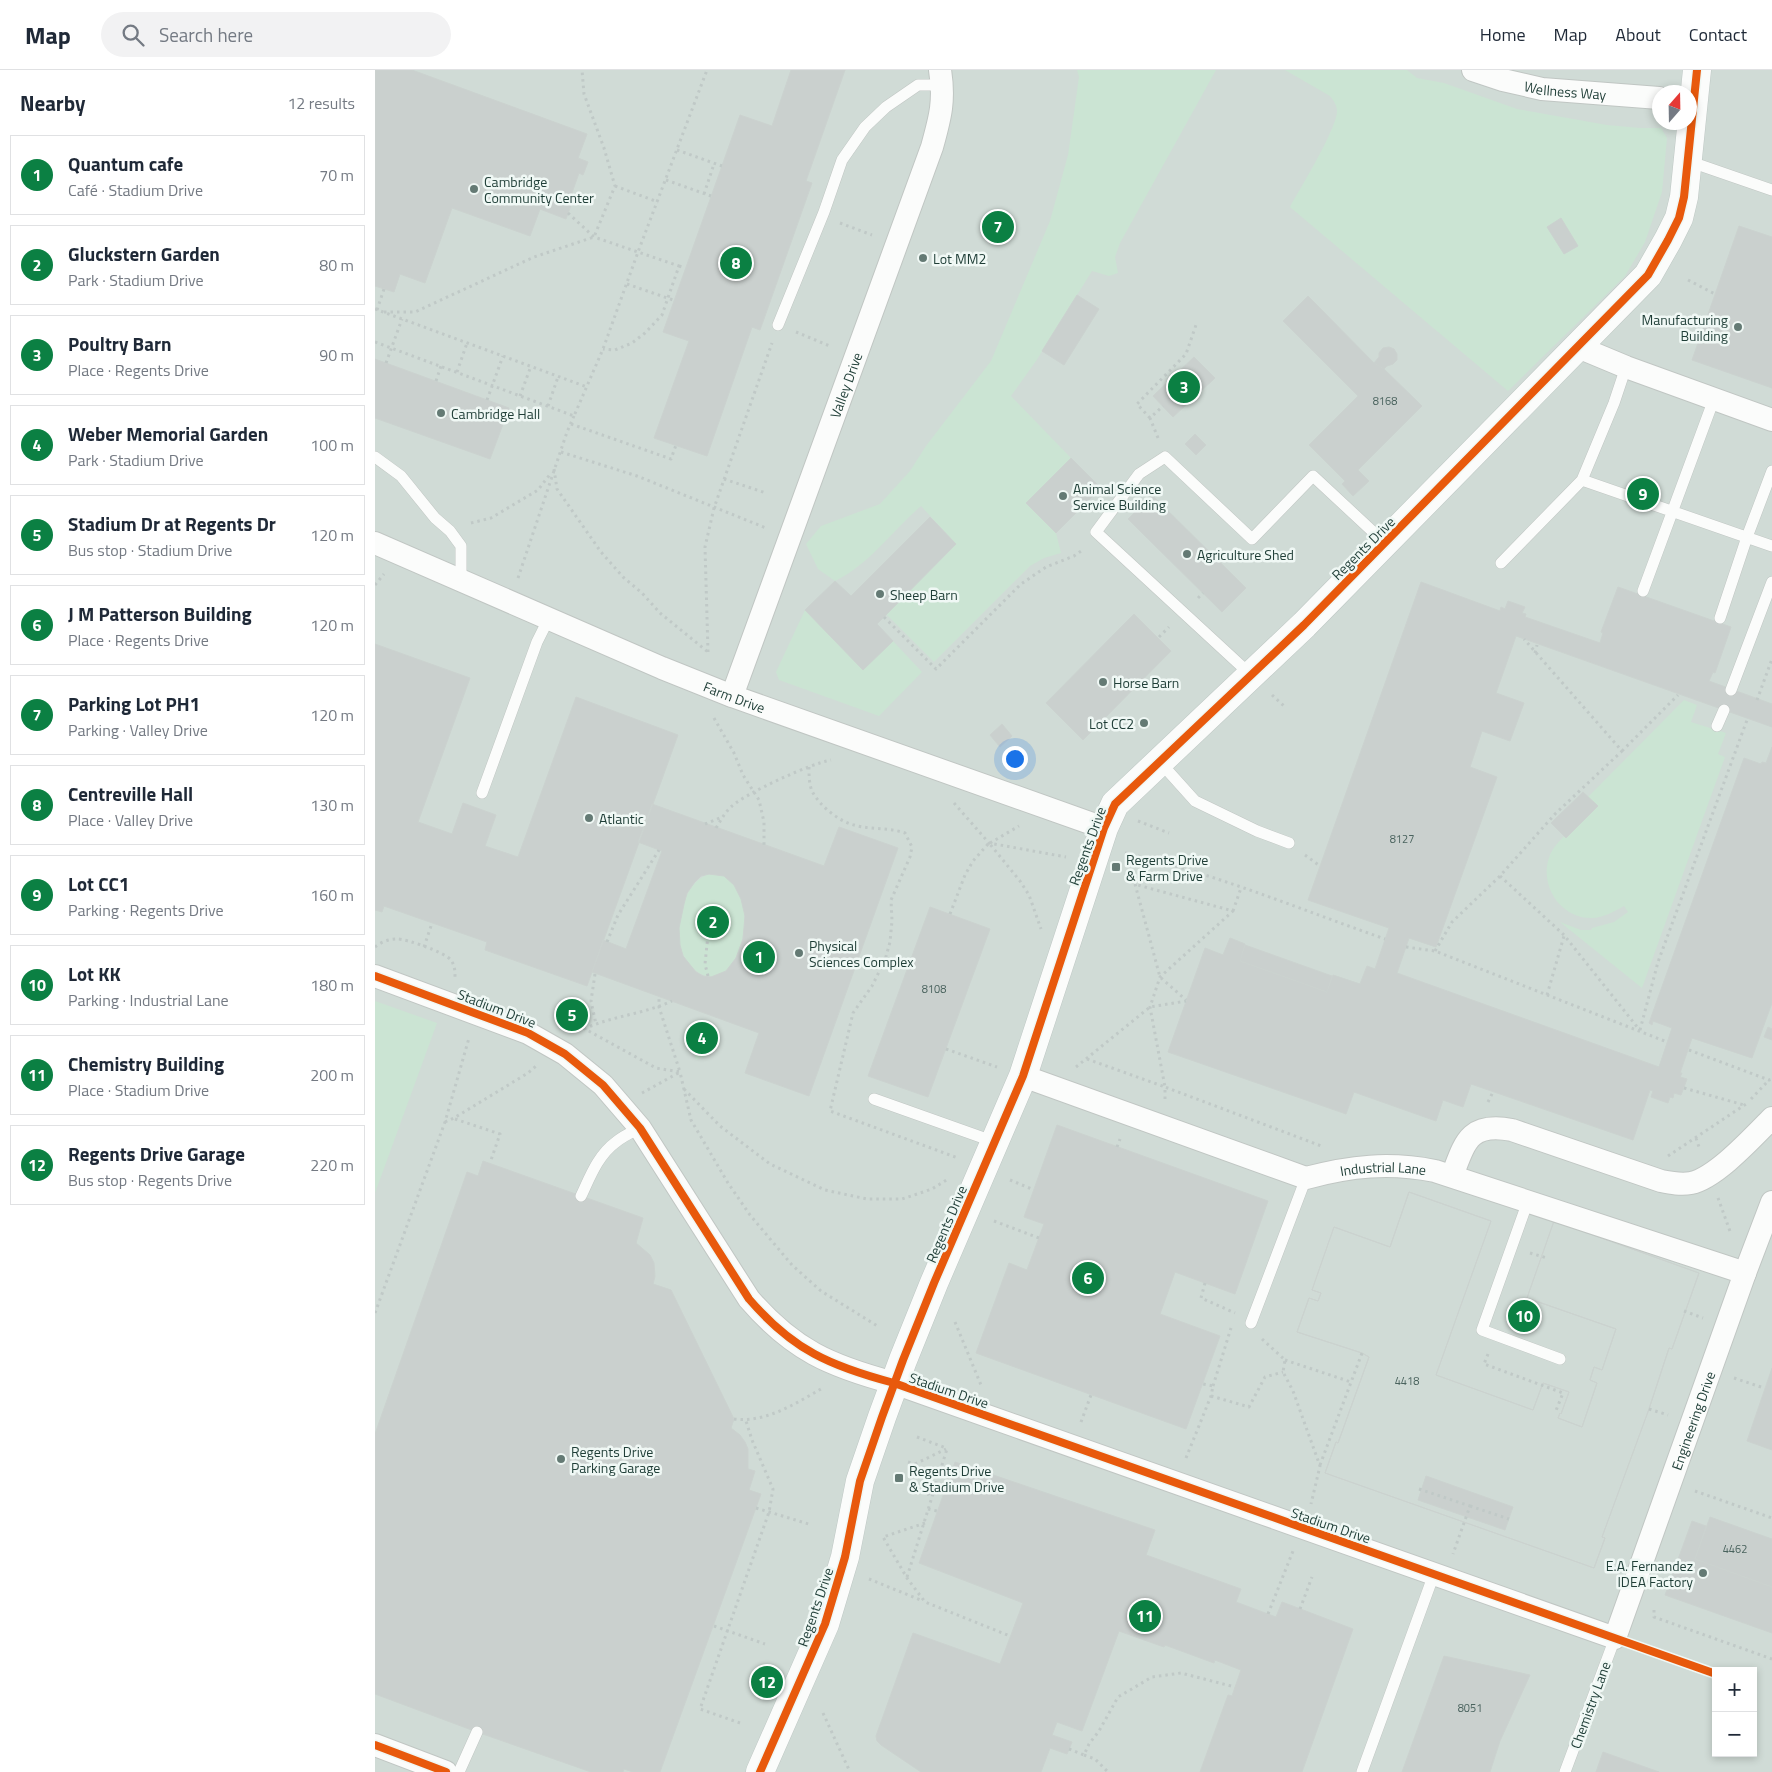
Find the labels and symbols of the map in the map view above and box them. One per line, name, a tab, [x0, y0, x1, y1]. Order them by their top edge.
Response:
street label: Wellness Way	[1522, 75, 1607, 104]
north arrow	[1652, 85, 1697, 130]
place label: Cambridge Community Center	[484, 171, 594, 208]
marker: Cambridge Community Center	[468, 183, 480, 195]
pin: 7	[982, 208, 1014, 246]
pin: 8	[720, 244, 752, 282]
place label: Lot MM2	[933, 248, 986, 269]
marker: Lot MM2	[917, 252, 929, 264]
place label: Manufacturing Building	[1642, 309, 1728, 346]
marker: Manufacturing Building	[1732, 321, 1744, 333]
street label: Valley Drive	[824, 349, 867, 421]
pin: 3	[1168, 368, 1200, 406]
house number: 8168	[1373, 393, 1397, 409]
place label: Cambridge Hall	[451, 403, 540, 424]
marker: Cambridge Hall	[435, 407, 447, 419]
pin: 9	[1627, 475, 1659, 513]
place label: Animal Science Service Building	[1073, 478, 1166, 515]
marker: Animal Science Service Building	[1057, 490, 1069, 502]
street label: Regents Drive	[1326, 511, 1400, 585]
place label: Agriculture Shed	[1197, 544, 1294, 565]
marker: Agriculture Shed	[1181, 548, 1193, 560]
place label: Sheep Barn	[890, 584, 958, 605]
marker: Sheep Barn	[874, 588, 886, 600]
place label: Horse Barn	[1113, 672, 1179, 693]
street label: Farm Drive	[701, 675, 768, 717]
marker: Horse Barn	[1097, 676, 1109, 688]
place label: Lot CC2	[1089, 713, 1134, 734]
marker: Lot CC2	[1138, 717, 1150, 729]
your location	[1002, 746, 1028, 772]
street label: Regents Drive	[1063, 804, 1111, 888]
place label: Atlantic	[599, 808, 644, 829]
marker: Atlantic	[583, 812, 595, 824]
house number: 8127	[1390, 831, 1414, 847]
place label: Regents Drive & Farm Drive	[1126, 849, 1208, 886]
marker: Regents Drive & Farm Drive	[1110, 861, 1122, 873]
pin: 2	[697, 903, 729, 941]
place label: Physical Sciences Complex	[809, 935, 914, 972]
pin: 1	[743, 938, 775, 976]
marker: Physical Sciences Complex	[793, 947, 805, 959]
house number: 8108	[922, 981, 946, 997]
street label: Stadium Drive	[455, 983, 539, 1033]
pin: 5	[556, 996, 588, 1034]
pin: 4	[686, 1019, 718, 1057]
street label: Industrial Lane	[1338, 1156, 1428, 1181]
street label: Regents Drive	[920, 1182, 972, 1266]
pin: 6	[1072, 1259, 1104, 1297]
pin: 10	[1508, 1297, 1540, 1335]
street label: Stadium Drive	[906, 1367, 992, 1413]
street label: Engineering Drive	[1665, 1368, 1720, 1473]
house number: 4418	[1395, 1373, 1419, 1389]
place label: Regents Drive Parking Garage	[571, 1441, 660, 1478]
marker: Regents Drive Parking Garage	[555, 1453, 567, 1465]
place label: Regents Drive & Stadium Drive	[909, 1460, 1004, 1497]
marker: Regents Drive & Stadium Drive	[893, 1472, 905, 1484]
street label: Stadium Drive	[1288, 1502, 1374, 1548]
house number: 4462	[1723, 1541, 1747, 1557]
place label: E.A. Fernandez IDEA Factory	[1606, 1555, 1693, 1592]
street label: Regents Drive	[792, 1565, 838, 1649]
marker: E.A. Fernandez IDEA Factory	[1697, 1567, 1709, 1579]
pin: 11	[1129, 1597, 1161, 1635]
street label: Chemistry Lane	[1565, 1658, 1615, 1752]
pin: 12	[751, 1663, 783, 1701]
house number: 8051	[1458, 1700, 1482, 1716]

